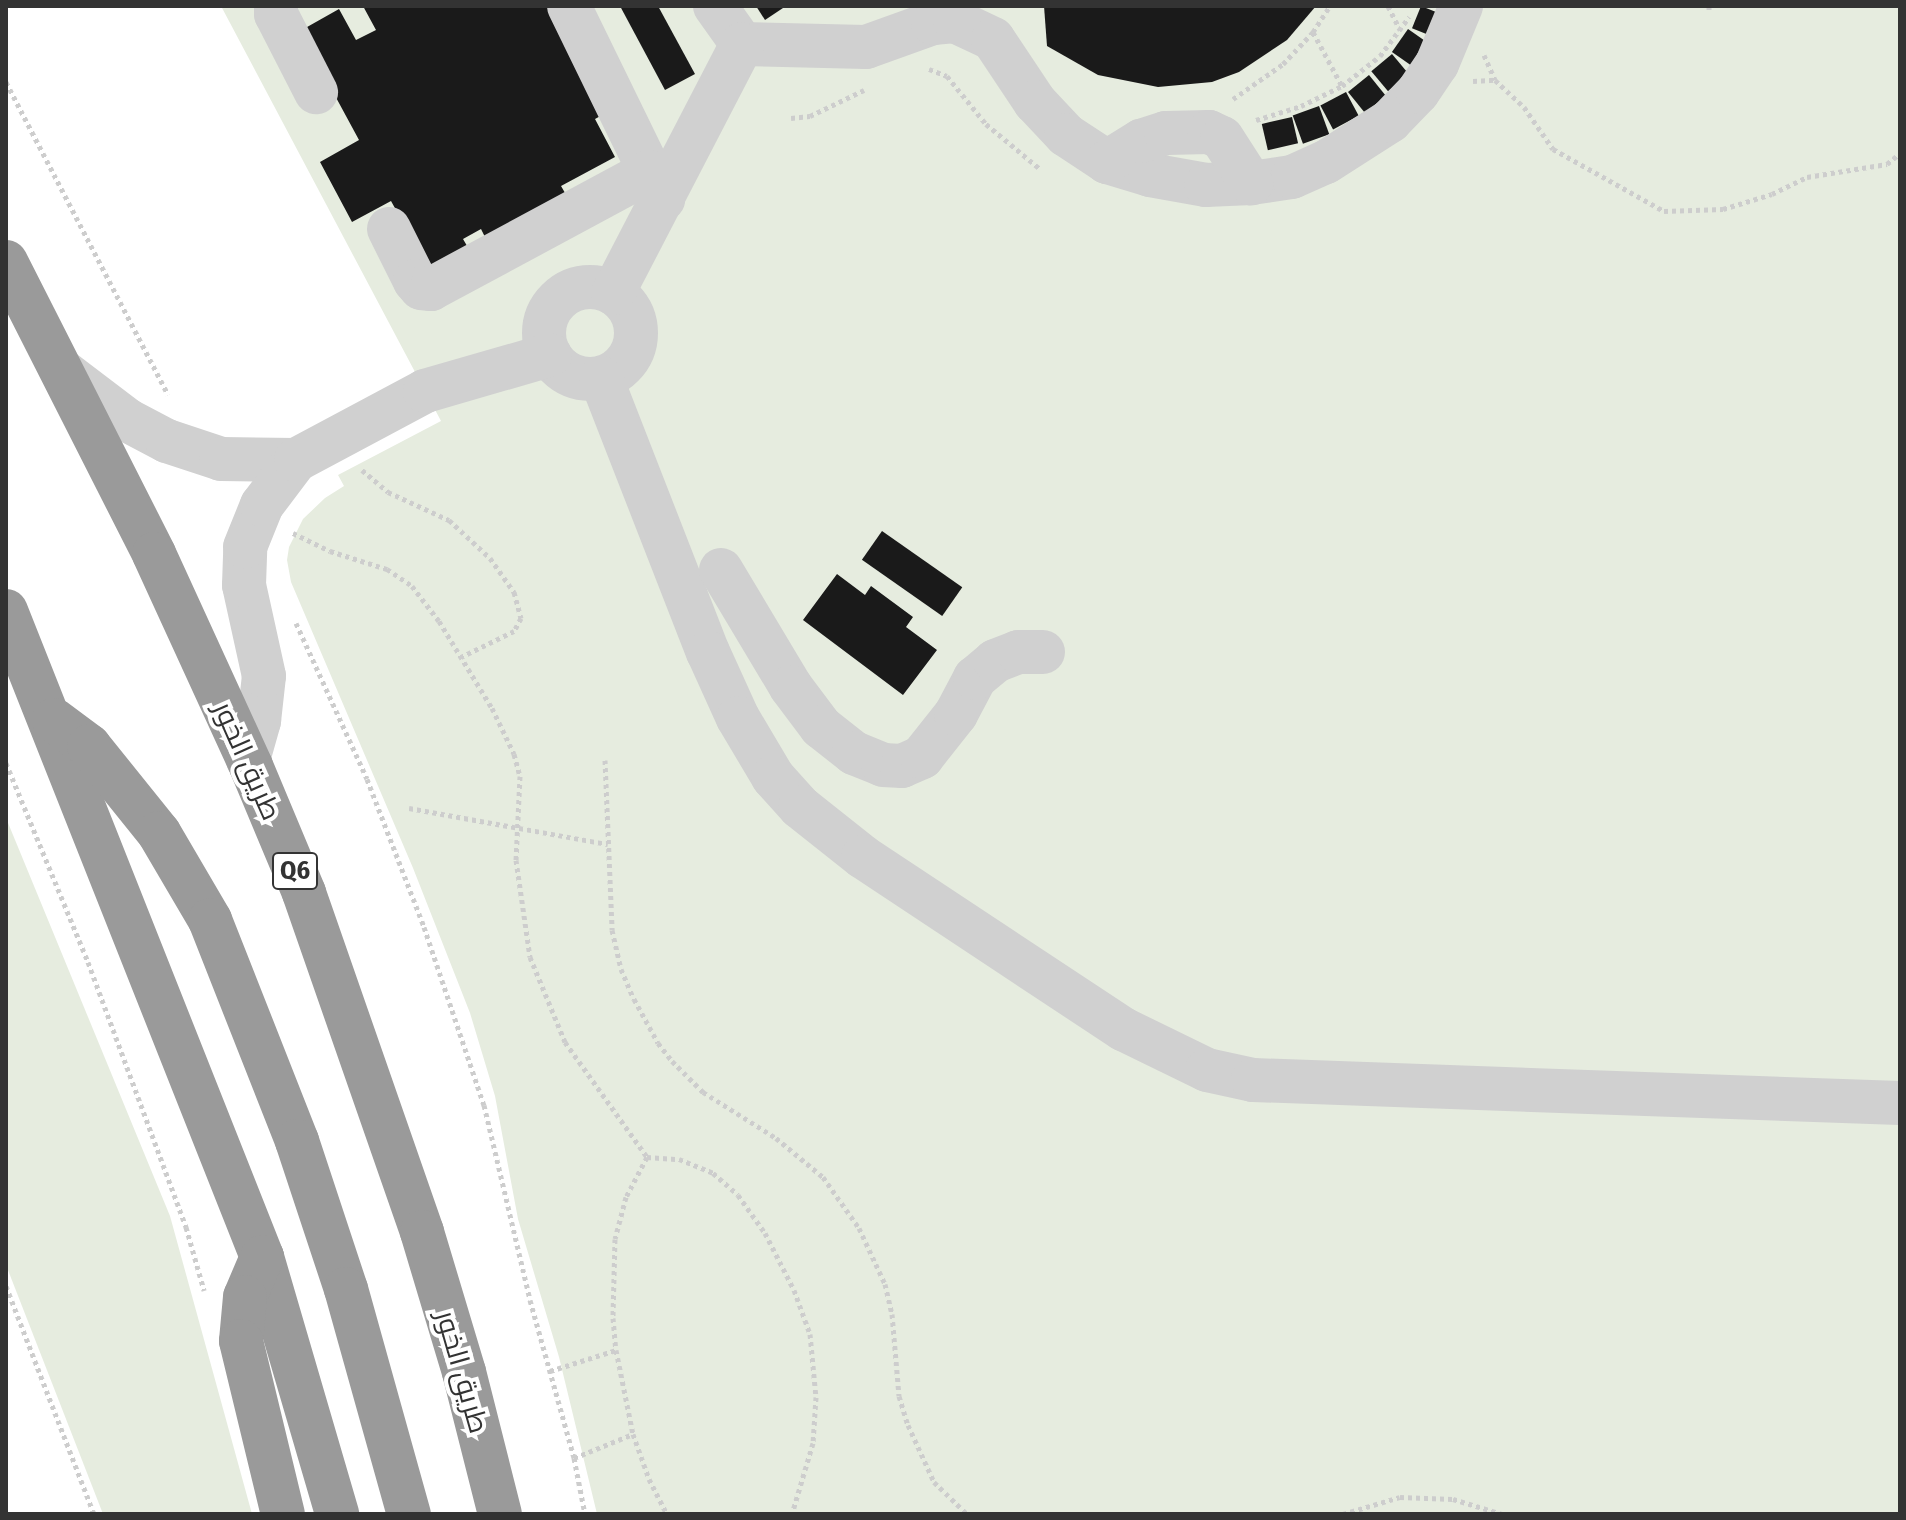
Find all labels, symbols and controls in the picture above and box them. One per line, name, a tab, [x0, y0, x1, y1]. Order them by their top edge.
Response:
street label: طريق الخور	[206, 697, 288, 825]
road number: Q6	[271, 849, 319, 893]
street label: طريق الخور	[428, 1307, 496, 1437]

